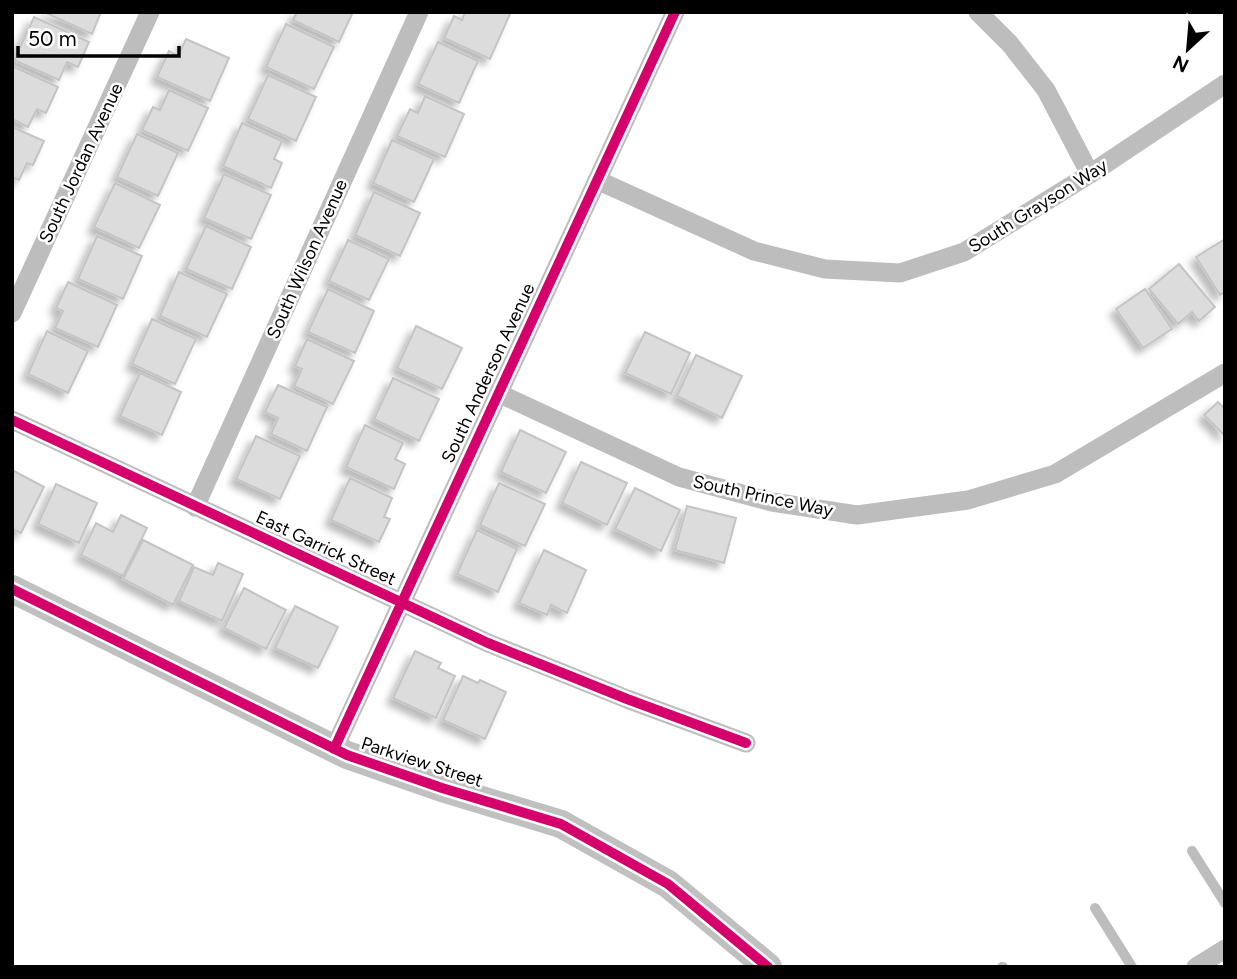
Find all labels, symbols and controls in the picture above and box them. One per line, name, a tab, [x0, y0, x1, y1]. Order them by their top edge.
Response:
scale bar	[18, 14, 178, 58]
north arrow	[1153, 14, 1223, 84]
text: 50 m	[28, 26, 77, 51]
text: N	[1169, 50, 1192, 77]
street label: South Jordan Avenue	[34, 79, 128, 246]
street label: South Grayson Way	[965, 154, 1112, 258]
street label: South Wilson Avenue	[262, 176, 352, 342]
street label: South Anderson Avenue	[437, 280, 539, 466]
street label: South Prince Way	[691, 470, 836, 522]
street label: East Garrick Street	[252, 506, 400, 590]
street label: Parkview Street	[359, 732, 486, 792]

